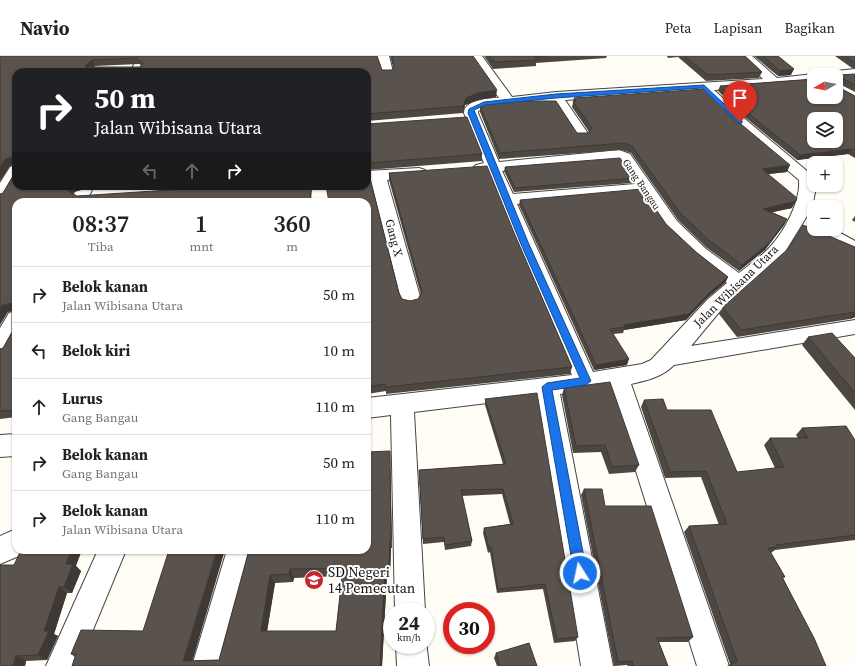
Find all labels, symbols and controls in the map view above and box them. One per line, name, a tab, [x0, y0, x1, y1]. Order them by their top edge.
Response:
text: Navio	[20, 15, 70, 41]
text: Peta	[665, 18, 691, 38]
text: Lapisan	[713, 18, 763, 38]
text: Bagikan	[785, 18, 835, 38]
north arrow	[807, 68, 843, 104]
map controls	[807, 68, 843, 236]
text: 50 m	[94, 79, 156, 117]
pin	[723, 81, 757, 122]
icon: right	[28, 84, 80, 136]
icon: arrive	[729, 87, 751, 109]
button: layers	[807, 112, 843, 148]
text: Jalan Wibisana Utara	[94, 115, 262, 140]
street label: Gang Bangau	[620, 156, 663, 212]
button: +	[807, 156, 843, 192]
icon: left	[139, 160, 161, 182]
icon: ahead	[181, 160, 203, 182]
icon: right	[223, 160, 245, 182]
button: −	[807, 200, 843, 236]
text: 08:37	[72, 207, 129, 240]
text: 1	[195, 207, 208, 240]
text: 360	[273, 207, 311, 240]
street label: Gang X	[381, 217, 407, 259]
text: Tiba	[88, 238, 114, 255]
text: mnt	[189, 238, 213, 255]
text: m	[286, 238, 298, 255]
street label: Jalan Wibisana Utara	[690, 241, 782, 331]
text: Belok kanan	[62, 276, 148, 297]
icon: right	[28, 284, 50, 306]
text: 50 m	[323, 284, 355, 305]
text: Jalan Wibisana Utara	[62, 297, 183, 314]
icon: left	[28, 340, 50, 362]
text: Belok kiri	[62, 340, 130, 361]
text: 10 m	[323, 340, 355, 361]
text: Lurus	[62, 388, 103, 409]
icon: ahead	[28, 396, 50, 418]
text: 110 m	[315, 396, 355, 417]
text: Gang Bangau	[62, 409, 138, 426]
text: Belok kanan	[62, 444, 148, 465]
icon: right	[28, 452, 50, 474]
text: 50 m	[323, 452, 355, 473]
text: Gang Bangau	[62, 465, 138, 482]
text: Belok kanan	[62, 500, 148, 521]
icon: right	[28, 508, 50, 530]
text: 110 m	[315, 508, 355, 529]
text: Jalan Wibisana Utara	[62, 521, 183, 538]
position arrow	[559, 552, 601, 594]
place label: SD Negeri 14 Pemecutan	[328, 562, 416, 598]
school or university icon: SD Negeri 14 Pemecutan	[303, 569, 325, 591]
speed limit sign: 30	[443, 602, 495, 654]
text: 24	[398, 609, 420, 637]
text: km/h	[397, 631, 421, 644]

